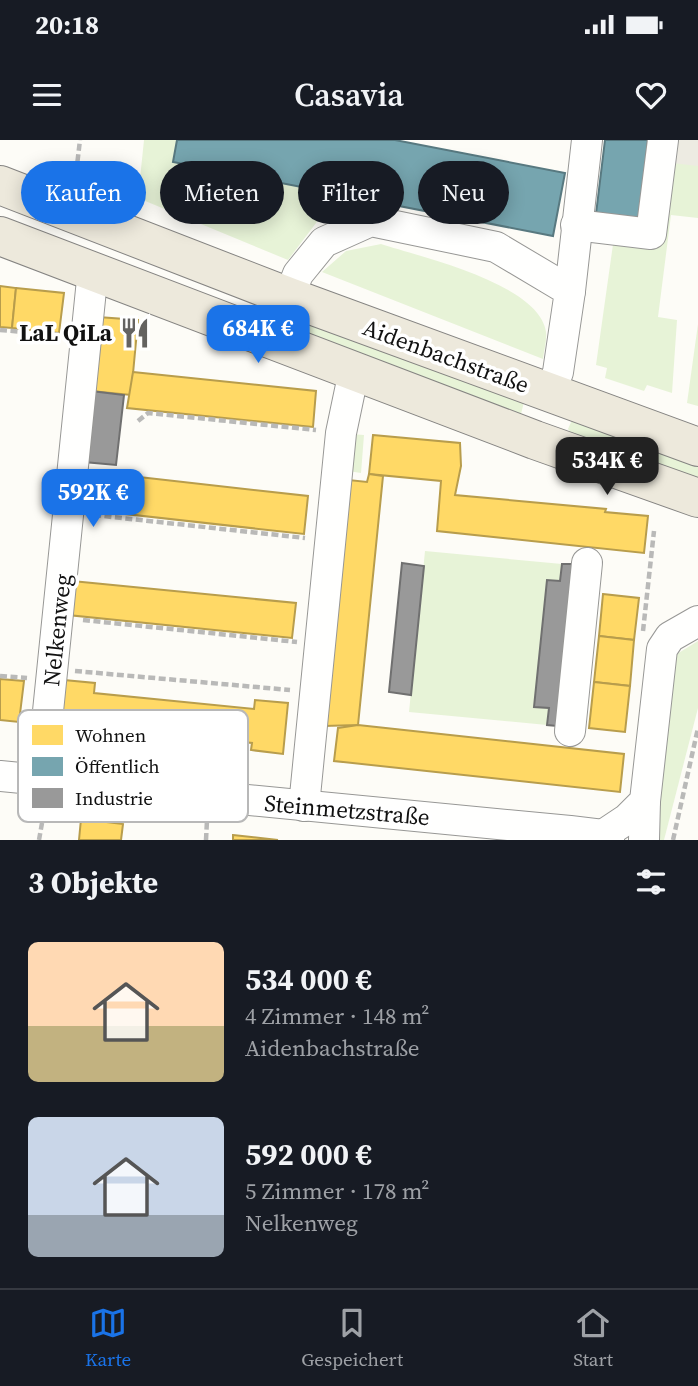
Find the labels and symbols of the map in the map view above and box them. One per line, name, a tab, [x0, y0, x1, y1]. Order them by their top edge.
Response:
pin: 684K €	[201, 306, 315, 365]
street label: Aidenbachstraße	[358, 311, 534, 401]
restaurant icon: LaL QiLa	[118, 316, 152, 350]
place label: LaL QiLa	[19, 317, 113, 349]
pin: 534K €	[550, 438, 664, 497]
pin: 592K €	[36, 470, 150, 529]
street label: Nelkenweg	[35, 572, 79, 688]
legend	[18, 710, 248, 822]
text: Wohnen	[75, 722, 146, 748]
text: Öffentlich	[75, 753, 160, 779]
text: Industrie	[75, 785, 153, 811]
street label: Steinmetzstraße	[263, 787, 431, 833]

